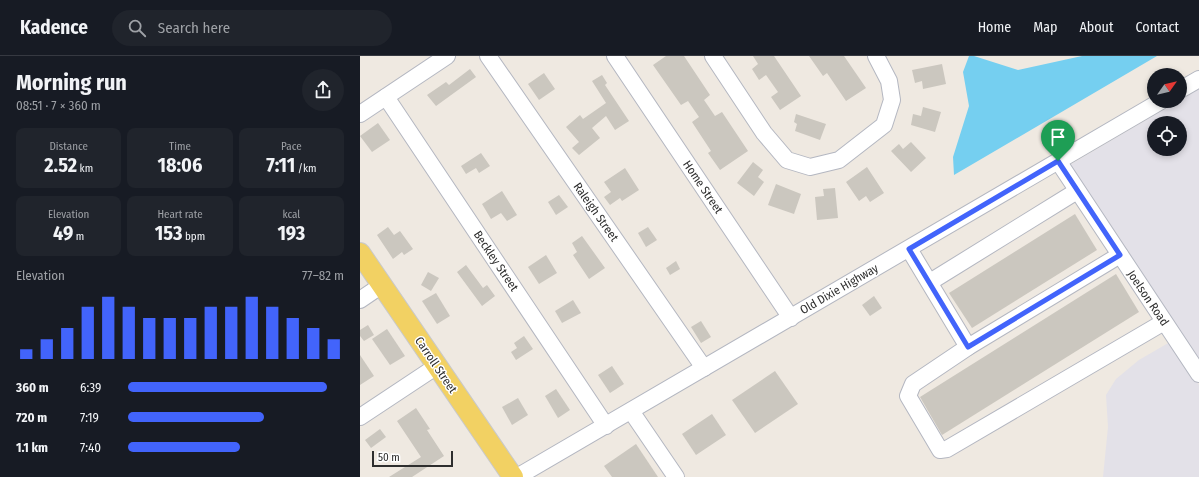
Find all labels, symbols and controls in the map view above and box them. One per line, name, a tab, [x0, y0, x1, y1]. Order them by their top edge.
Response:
search box	[112, 10, 392, 46]
text: Kadence	[20, 16, 88, 39]
icon: search	[126, 17, 148, 39]
text: Search here	[158, 19, 230, 37]
text: Home	[978, 19, 1011, 36]
text: Map	[1033, 19, 1057, 36]
text: About	[1079, 19, 1114, 36]
text: Contact	[1136, 19, 1179, 36]
north arrow	[1147, 68, 1187, 108]
map controls	[1147, 68, 1187, 156]
text: Morning run	[16, 69, 127, 96]
button: share	[302, 69, 344, 111]
text: 08:51 · 7 × 360 m	[16, 98, 101, 113]
button: locate	[1147, 116, 1187, 156]
pin	[1041, 120, 1075, 161]
icon: arrive	[1047, 126, 1069, 148]
text: Distance	[49, 140, 88, 153]
text: Time	[169, 140, 191, 153]
text: Pace	[281, 140, 302, 153]
text: 2.52	[44, 153, 77, 177]
text: 18:06	[158, 153, 202, 177]
text: 7:11	[266, 153, 295, 177]
street label: Home Street	[680, 158, 726, 216]
text: km	[77, 162, 93, 175]
text: /km	[295, 162, 316, 175]
street label: Raleigh Street	[571, 180, 621, 244]
text: Elevation	[48, 208, 89, 221]
text: Heart rate	[157, 208, 203, 221]
text: kcal	[282, 208, 300, 221]
text: 49	[53, 221, 73, 245]
text: 153	[155, 221, 182, 245]
text: 193	[277, 221, 305, 245]
street label: Beckley Street	[471, 228, 521, 294]
text: m	[73, 230, 84, 243]
text: bpm	[182, 230, 205, 243]
street label: Old Dixie Highway	[797, 261, 881, 317]
street label: Joelson Road	[1124, 267, 1172, 329]
text: Elevation	[16, 268, 65, 283]
text: 77–82 m	[302, 268, 344, 283]
street label: Carroll Street	[412, 334, 460, 396]
text: 360 m	[16, 380, 49, 395]
text: 6:39	[80, 380, 101, 395]
text: 720 m	[16, 410, 47, 425]
text: 7:19	[80, 410, 99, 425]
text: 1.1 km	[16, 440, 48, 455]
text: 7:40	[80, 440, 101, 455]
scale bar	[372, 449, 453, 468]
text: 50 m	[378, 451, 400, 464]

